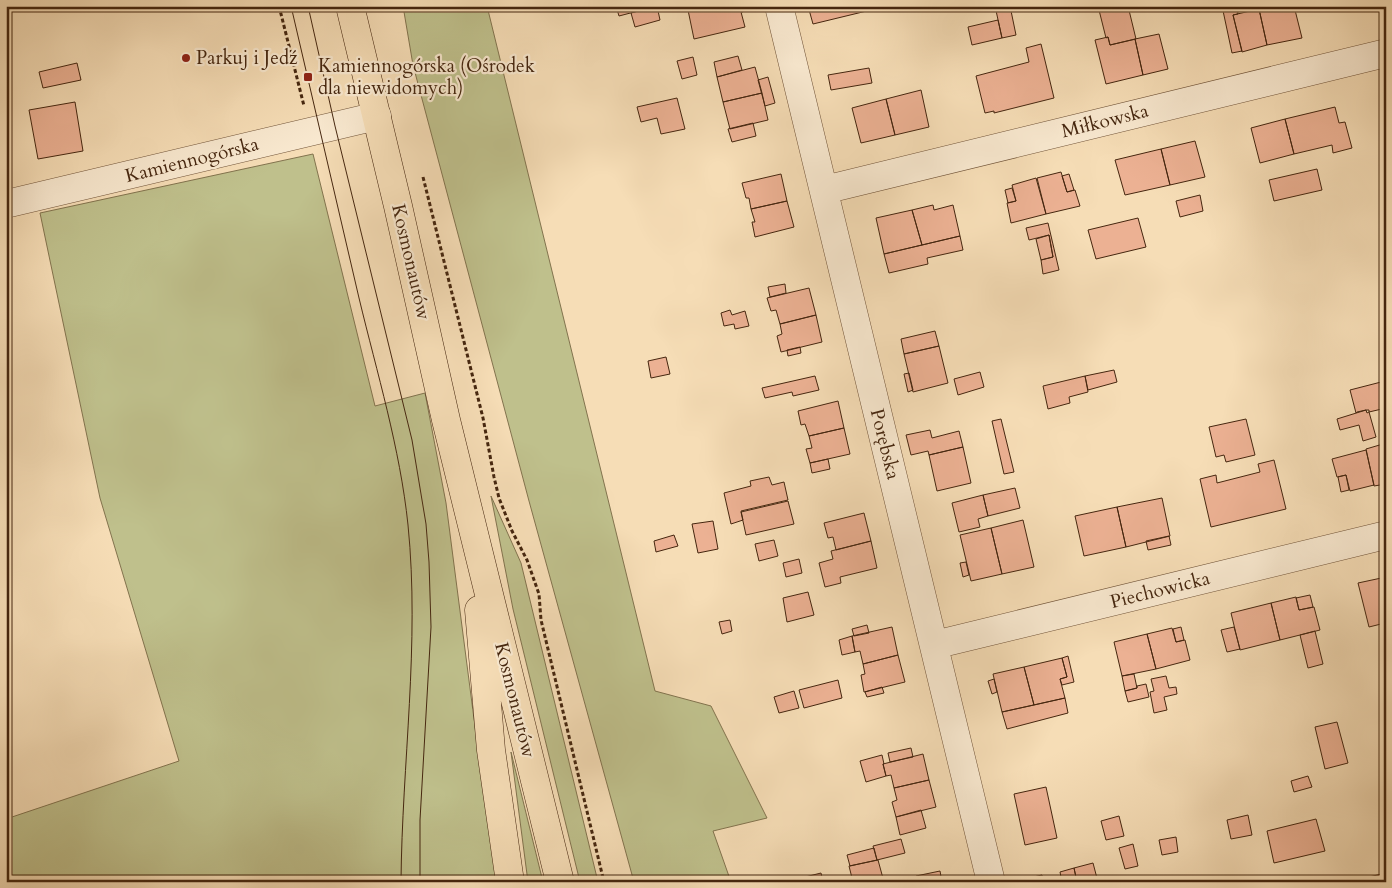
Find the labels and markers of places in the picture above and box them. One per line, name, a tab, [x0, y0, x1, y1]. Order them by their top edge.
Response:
place label: Parkuj i Jedź	[196, 45, 298, 71]
marker: Parkuj i Jedź	[180, 52, 192, 64]
place label: Kamiennogórska (Ośrodek dla niewidomych)	[318, 53, 536, 101]
marker: Kamiennogórska (Ośrodek dla niewidomych)	[302, 71, 314, 83]

